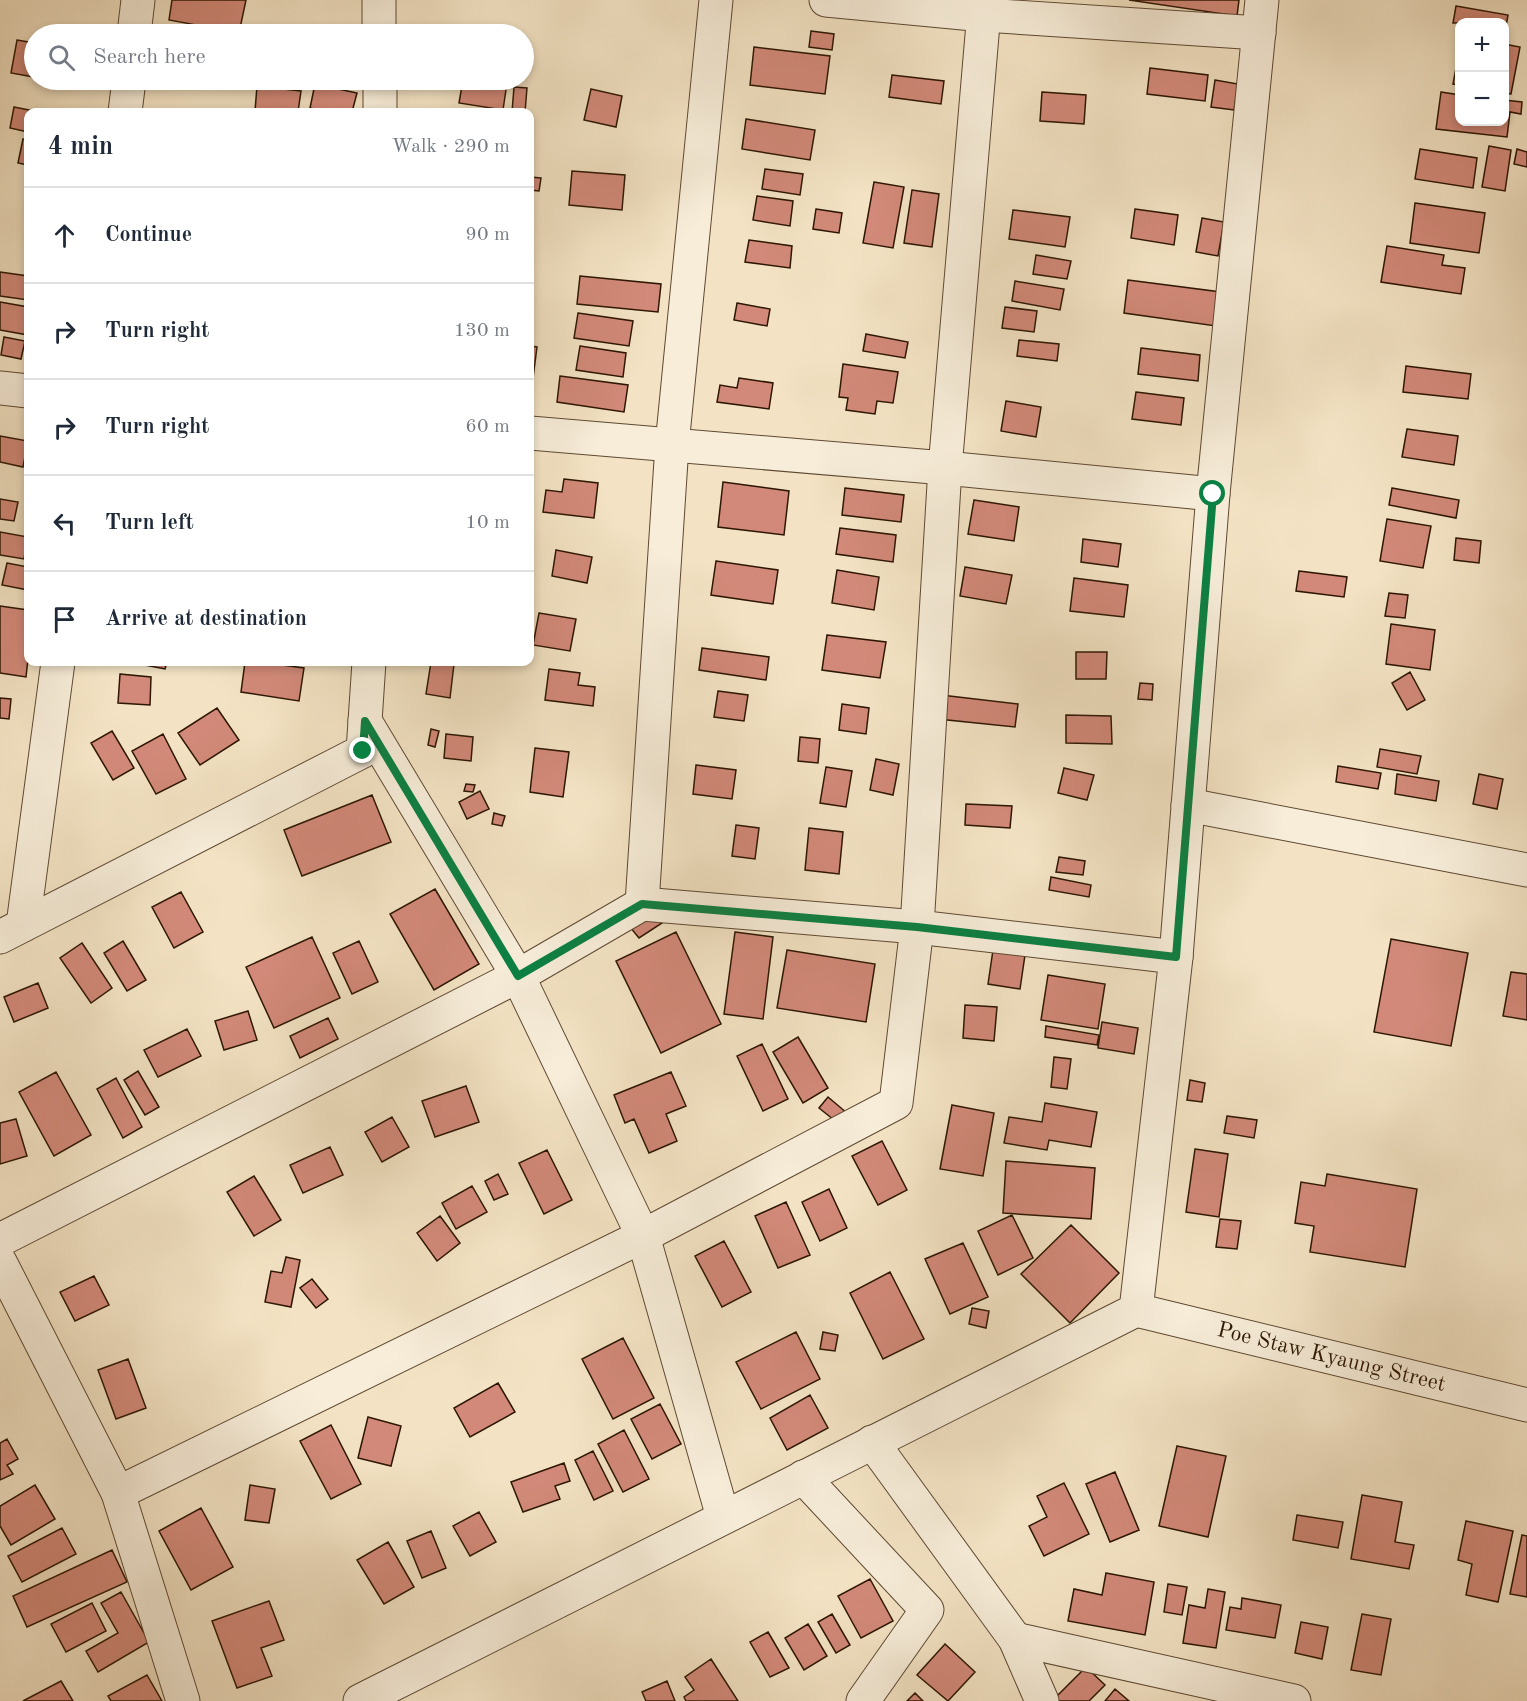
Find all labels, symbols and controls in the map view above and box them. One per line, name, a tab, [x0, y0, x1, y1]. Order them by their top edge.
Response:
map controls	[1455, 18, 1509, 126]
button: +	[1455, 18, 1509, 72]
search box	[24, 24, 534, 90]
icon: search	[45, 41, 78, 74]
text: Search here	[93, 46, 206, 68]
button: −	[1455, 72, 1509, 126]
text: 4 min	[48, 134, 113, 160]
text: Walk · 290 m	[391, 137, 510, 157]
icon: ahead	[48, 219, 81, 252]
text: Continue	[105, 224, 192, 246]
text: 90 m	[465, 225, 510, 245]
icon: right	[48, 315, 81, 348]
text: Turn right	[105, 320, 209, 342]
text: 130 m	[454, 321, 510, 341]
icon: right	[48, 411, 81, 444]
text: Turn right	[105, 416, 209, 438]
text: 60 m	[465, 417, 510, 437]
route start	[1199, 480, 1225, 506]
icon: left	[48, 507, 81, 540]
text: Turn left	[105, 512, 194, 534]
text: 10 m	[465, 513, 510, 533]
icon: arrive	[48, 603, 81, 636]
text: Arrive at destination	[105, 608, 307, 630]
route end	[349, 737, 375, 763]
street label: Poe Staw Kyaung Street	[1215, 1319, 1448, 1396]

